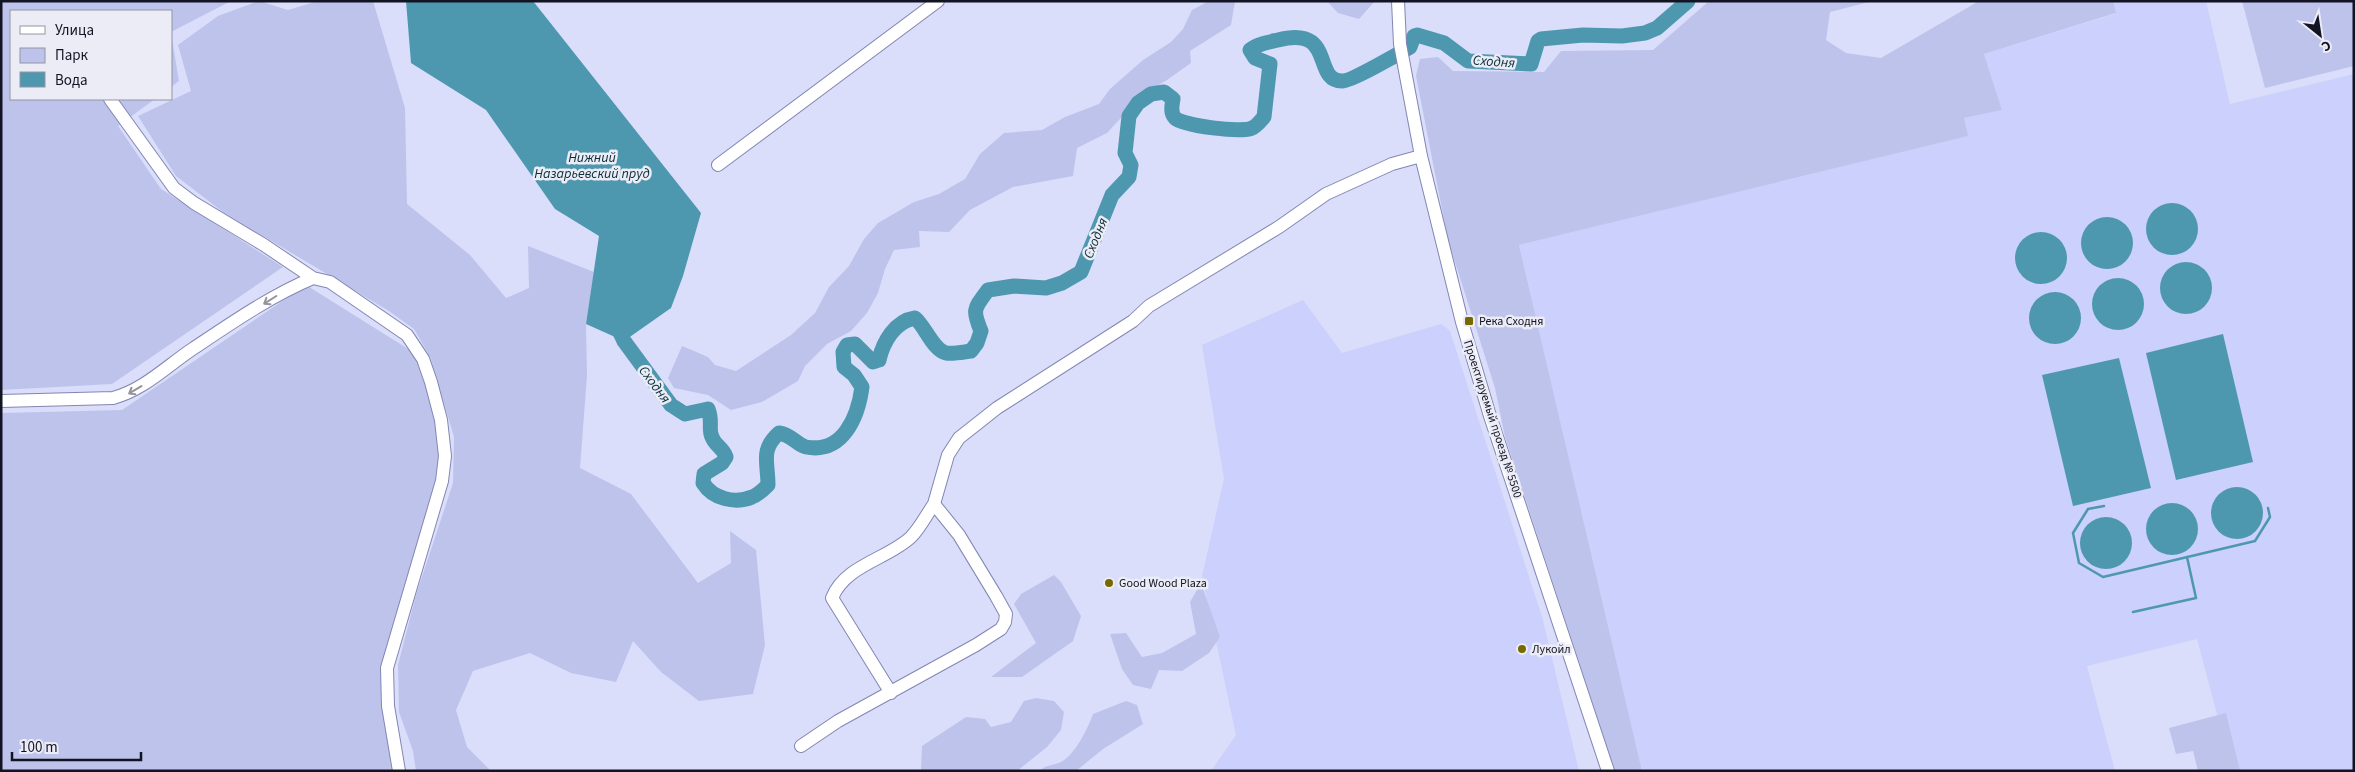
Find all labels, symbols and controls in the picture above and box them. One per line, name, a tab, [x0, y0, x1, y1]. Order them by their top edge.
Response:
legend	[10, 10, 172, 100]
north arrow	[2295, 10, 2345, 60]
text: Улица	[55, 20, 94, 41]
text: С	[2317, 35, 2335, 56]
text: Парк	[55, 45, 89, 66]
water label: Сходня	[1472, 51, 1516, 73]
text: Вода	[55, 70, 88, 91]
water label: Нижний Назарьевский пруд	[534, 148, 650, 184]
water label: Сходня	[1079, 215, 1113, 262]
one-way arrow	[263, 295, 277, 305]
place label: Река Сходня	[1479, 313, 1544, 330]
marker: Река Сходня	[1463, 315, 1475, 327]
street label: Проектируемый проезд № 5500	[1459, 338, 1526, 500]
water label: Сходня	[634, 362, 675, 408]
one-way arrow	[128, 385, 142, 395]
place label: Good Wood Plaza	[1119, 575, 1207, 592]
marker: Good Wood Plaza	[1103, 577, 1115, 589]
place label: Лукойл	[1532, 641, 1571, 658]
marker: Лукойл	[1516, 643, 1528, 655]
scale bar	[12, 730, 141, 762]
text: 100 m	[20, 737, 58, 758]

